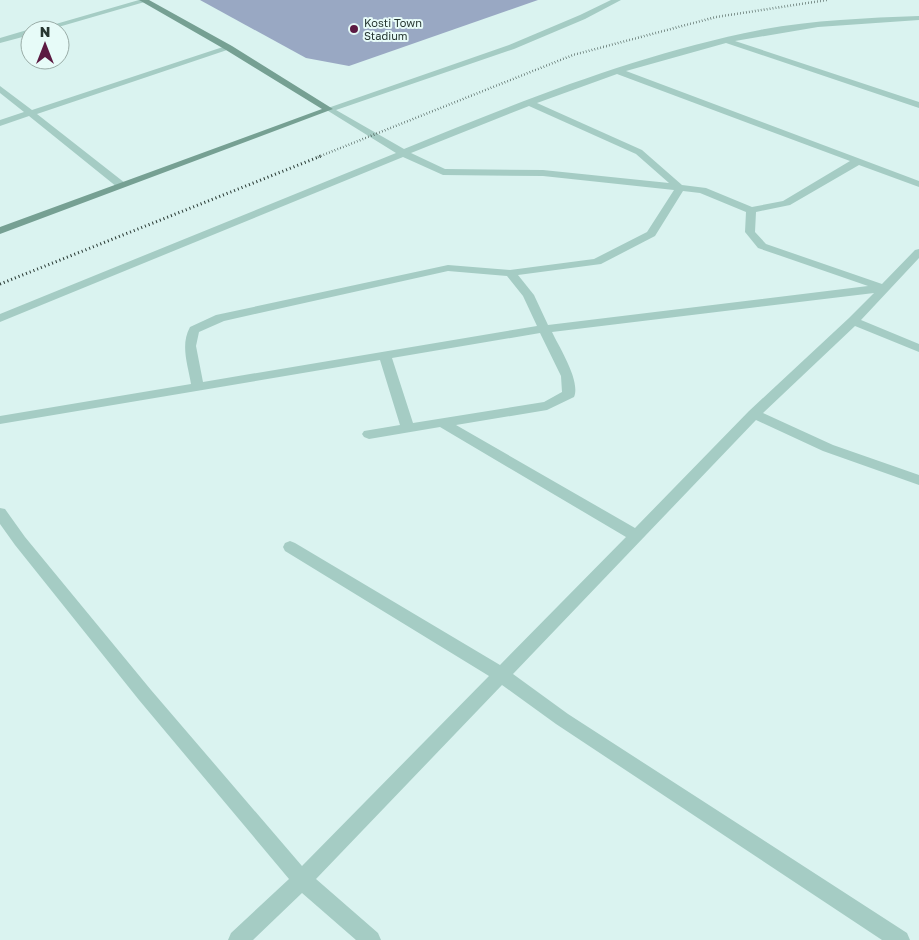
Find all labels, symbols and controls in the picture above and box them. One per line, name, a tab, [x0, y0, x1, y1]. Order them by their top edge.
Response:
place label: Kosti Town Stadium	[364, 16, 422, 42]
north arrow	[20, 20, 70, 70]
text: N	[40, 23, 50, 40]
marker: Kosti Town Stadium	[348, 23, 360, 35]

